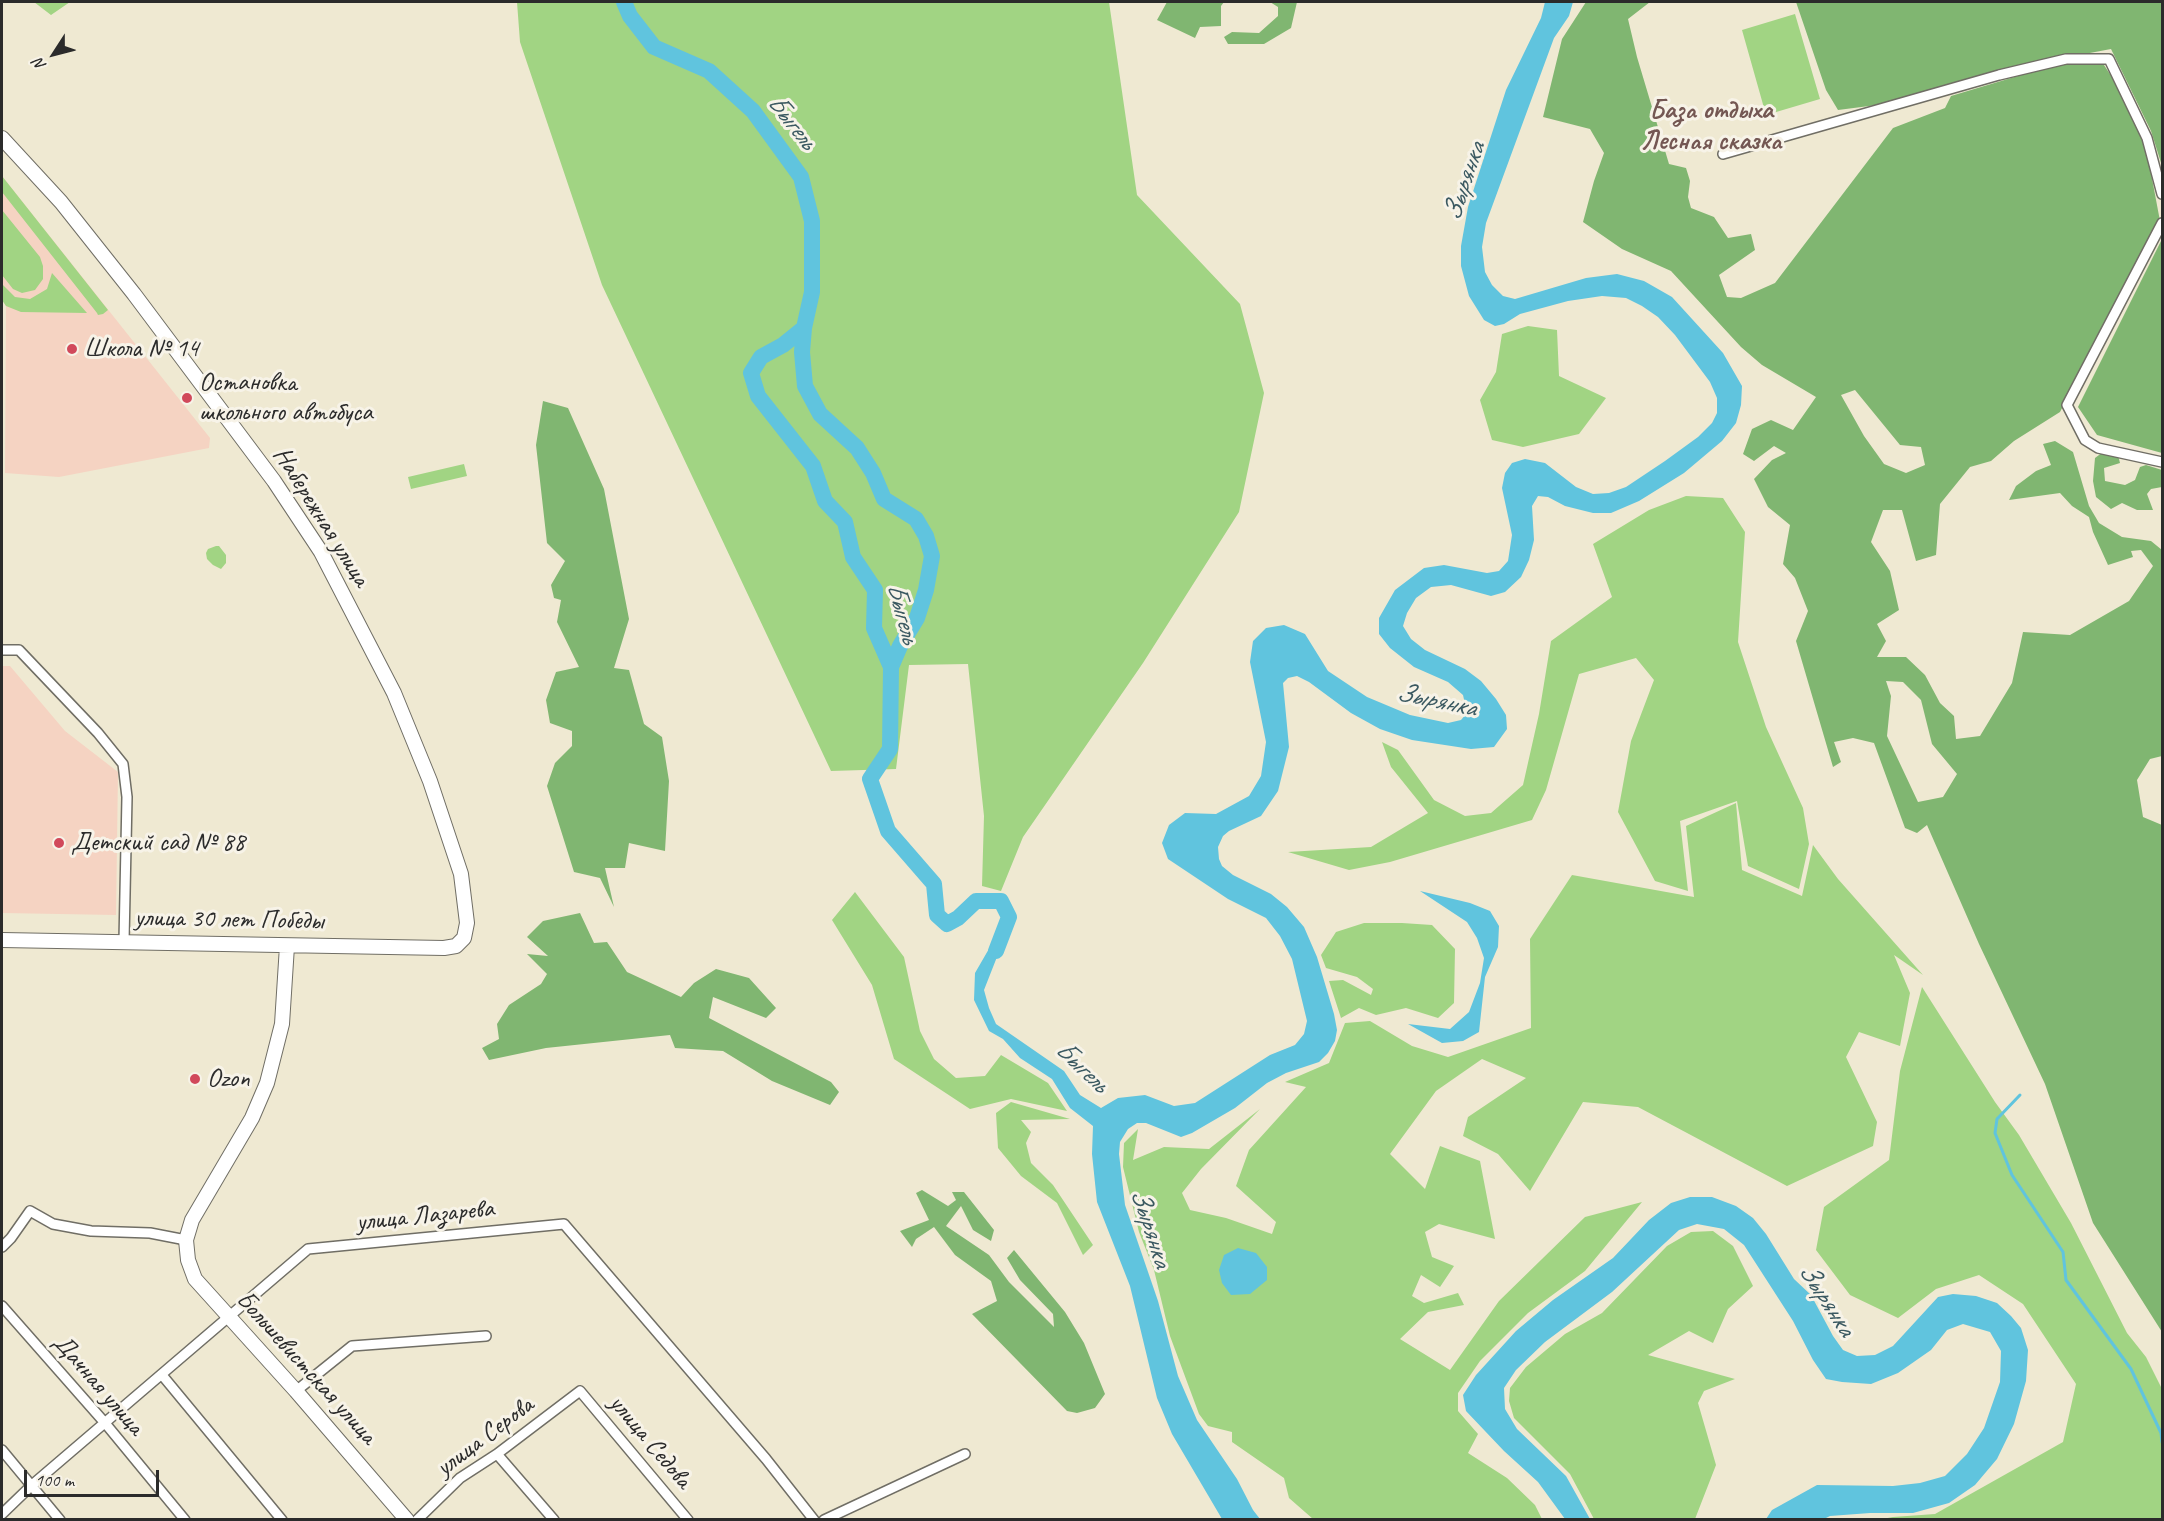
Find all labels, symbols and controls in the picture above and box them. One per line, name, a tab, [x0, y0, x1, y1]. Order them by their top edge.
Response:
north arrow	[24, 24, 84, 84]
text: N	[28, 55, 50, 74]
water label: Быгель	[760, 88, 822, 156]
district label: База отдыха Лесная сказка	[1641, 95, 1781, 158]
water label: Зырянка	[1437, 139, 1493, 225]
place label: Школа № 14	[84, 333, 199, 365]
marker: Школа № 14	[65, 342, 79, 356]
place label: Остановка школьного автобуса	[199, 367, 373, 428]
marker: Остановка школьного автобуса	[180, 391, 194, 405]
street label: Набережная улица	[266, 441, 376, 593]
water label: Быгель	[879, 580, 925, 646]
water label: Зырянка	[1393, 677, 1479, 725]
place label: Детский сад № 88	[71, 827, 245, 859]
marker: Детский сад № 88	[52, 836, 66, 850]
street label: улица 30 лет Победы	[134, 903, 324, 937]
water label: Быгель	[1048, 1034, 1114, 1100]
place label: Ozon	[207, 1063, 250, 1095]
marker: Ozon	[188, 1072, 202, 1086]
water label: Зырянка	[1122, 1185, 1178, 1271]
street label: улица Лазарева	[355, 1193, 495, 1239]
water label: Зырянка	[1790, 1257, 1862, 1343]
street label: Большевистская улица	[229, 1285, 383, 1451]
street label: Дачная улица	[45, 1328, 151, 1442]
street label: улица Седова	[602, 1389, 698, 1495]
street label: улица Серова	[430, 1390, 540, 1484]
scale bar	[27, 1458, 162, 1496]
text: 100 m	[35, 1469, 74, 1491]

